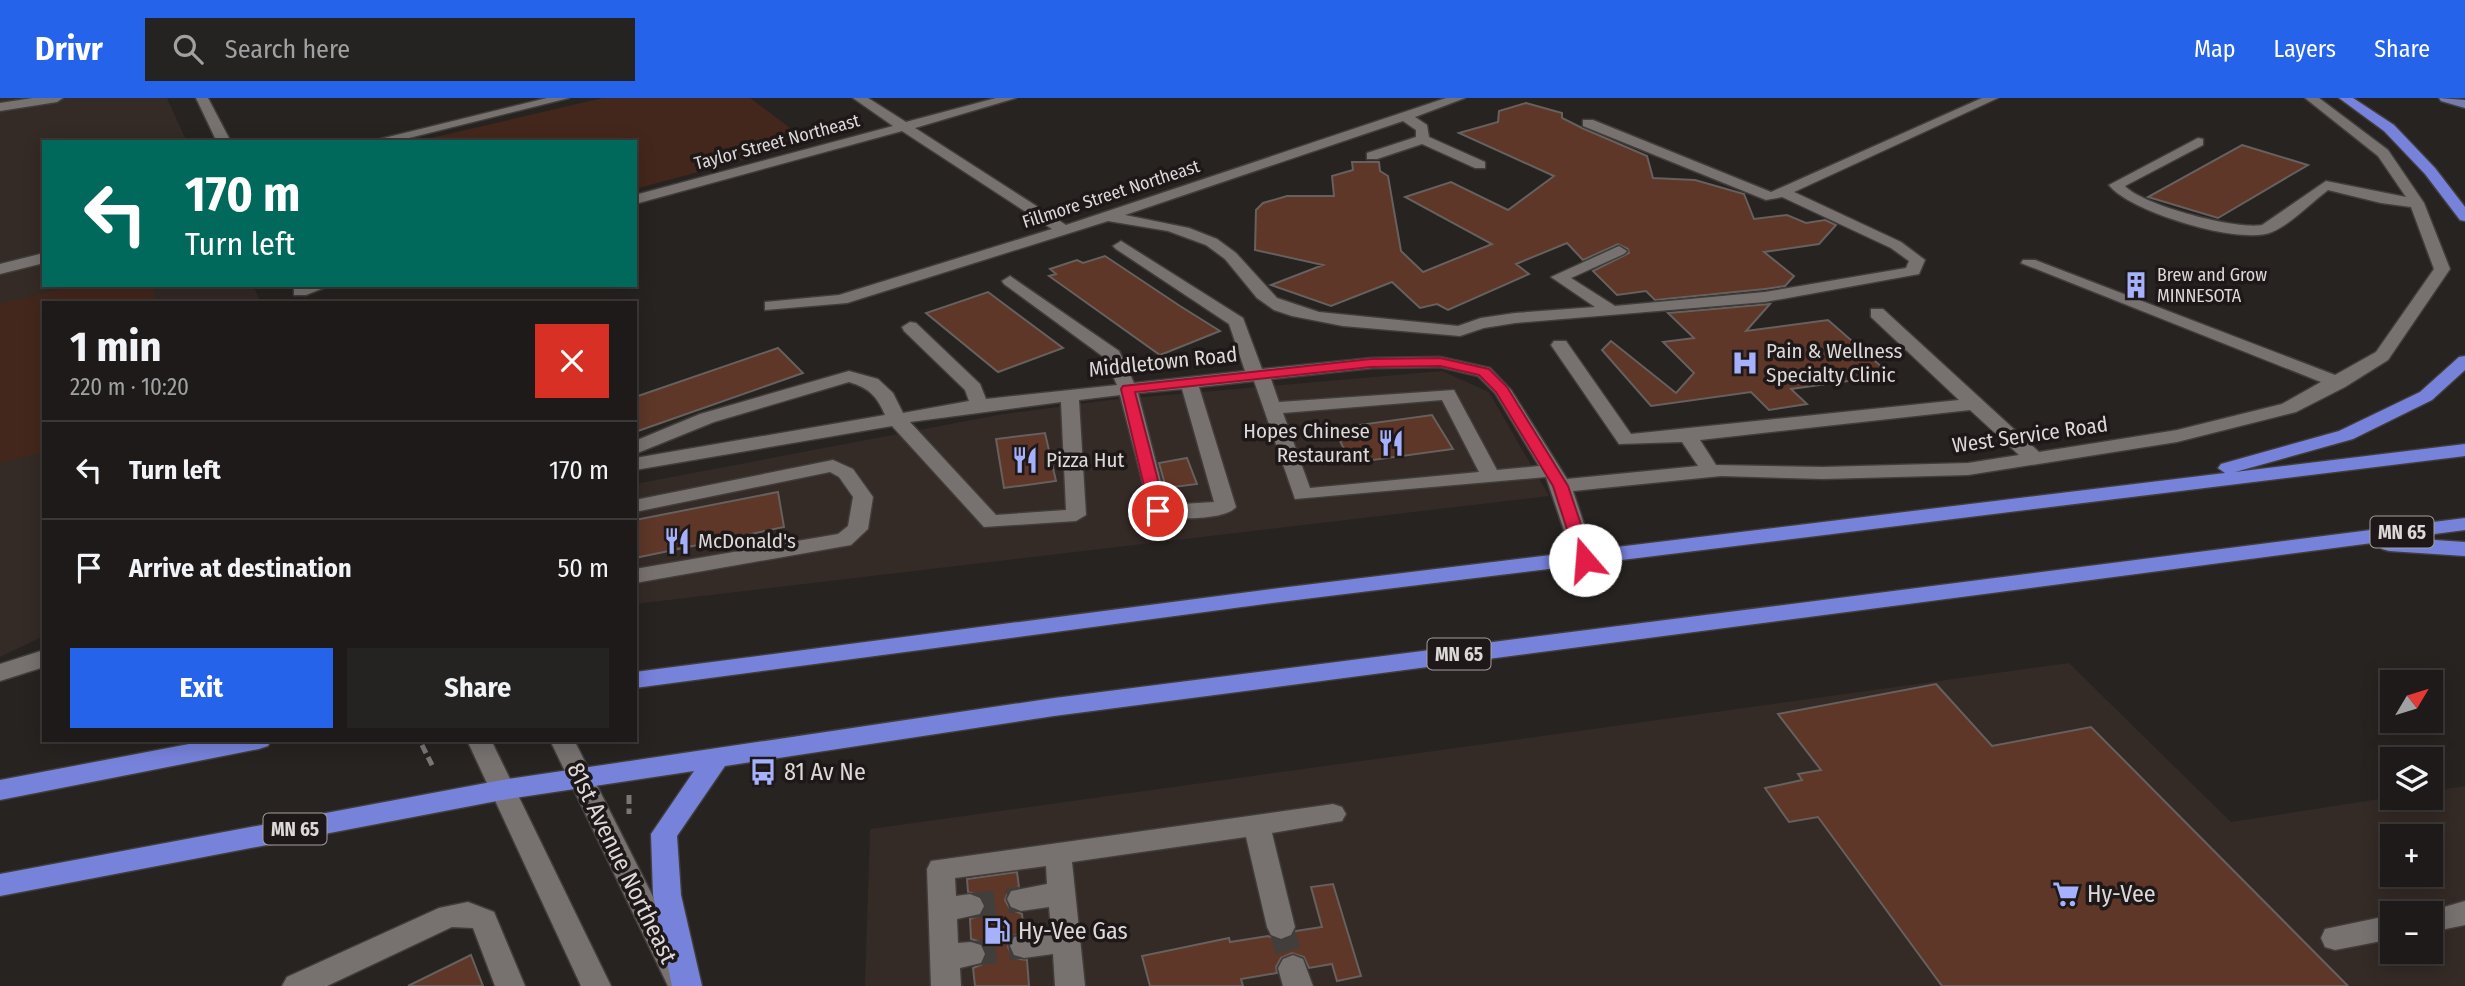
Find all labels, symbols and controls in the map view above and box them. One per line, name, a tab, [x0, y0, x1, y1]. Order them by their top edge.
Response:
search box	[145, 18, 635, 81]
text: Drivr	[35, 29, 103, 69]
icon: search	[169, 30, 207, 68]
text: Search here	[225, 34, 350, 65]
text: Map	[2194, 35, 2236, 63]
text: Layers	[2274, 35, 2336, 63]
text: Share	[2374, 35, 2430, 63]
street label: Taylor Street Northeast	[692, 109, 862, 175]
street label: Fillmore Street Northeast	[1020, 155, 1203, 233]
text: 170 m	[185, 165, 301, 224]
icon: left	[70, 168, 161, 259]
text: Turn left	[185, 225, 295, 263]
place label: Brew and Grow MINNESOTA	[2157, 264, 2267, 307]
building icon: Brew and Grow MINNESOTA	[2121, 270, 2151, 300]
text: 1 min	[70, 322, 161, 372]
button: close	[535, 324, 609, 398]
place label: Pain & Wellness Specialty Clinic	[1766, 338, 1903, 388]
street label: Middletown Road	[1087, 341, 1239, 383]
hospital icon: Pain & Wellness Specialty Clinic	[1730, 348, 1760, 378]
text: 220 m · 10:20	[70, 373, 189, 401]
street label: West Service Road	[1951, 411, 2109, 459]
place label: Hopes Chinese Restaurant	[1243, 418, 1370, 468]
restaurant icon: Hopes Chinese Restaurant	[1376, 428, 1406, 458]
restaurant icon: Pizza Hut	[1010, 445, 1040, 475]
place label: Pizza Hut	[1046, 447, 1125, 473]
icon: left	[70, 451, 108, 489]
text: Turn left	[129, 455, 221, 486]
text: 170 m	[549, 455, 609, 486]
pin	[1128, 481, 1188, 541]
icon: arrive	[1139, 492, 1177, 530]
road number: MN 65	[2370, 516, 2434, 547]
position arrow	[1548, 523, 1622, 597]
restaurant icon: McDonald's	[662, 526, 692, 556]
place label: McDonald's	[698, 528, 796, 554]
icon: arrive	[70, 549, 108, 587]
text: Arrive at destination	[129, 553, 352, 584]
text: 50 m	[557, 553, 609, 584]
road number: MN 65	[1428, 638, 1490, 670]
button: Exit	[70, 648, 333, 728]
button: Share	[347, 648, 609, 728]
north arrow	[2380, 670, 2443, 733]
map controls	[2380, 670, 2443, 964]
button: layers	[2380, 747, 2443, 810]
bus stop icon: 81 Av Ne	[748, 757, 778, 787]
street label: 81st Avenue Northeast	[561, 758, 683, 968]
place label: 81 Av Ne	[784, 758, 866, 786]
road number: MN 65	[264, 814, 326, 844]
button: +	[2380, 824, 2443, 887]
supermarket icon: Hy-Vee	[2051, 879, 2081, 909]
place label: Hy-Vee	[2087, 880, 2156, 908]
button: −	[2380, 901, 2443, 964]
fuel station icon: Hy-Vee Gas	[982, 916, 1012, 946]
place label: Hy-Vee Gas	[1018, 917, 1128, 945]

